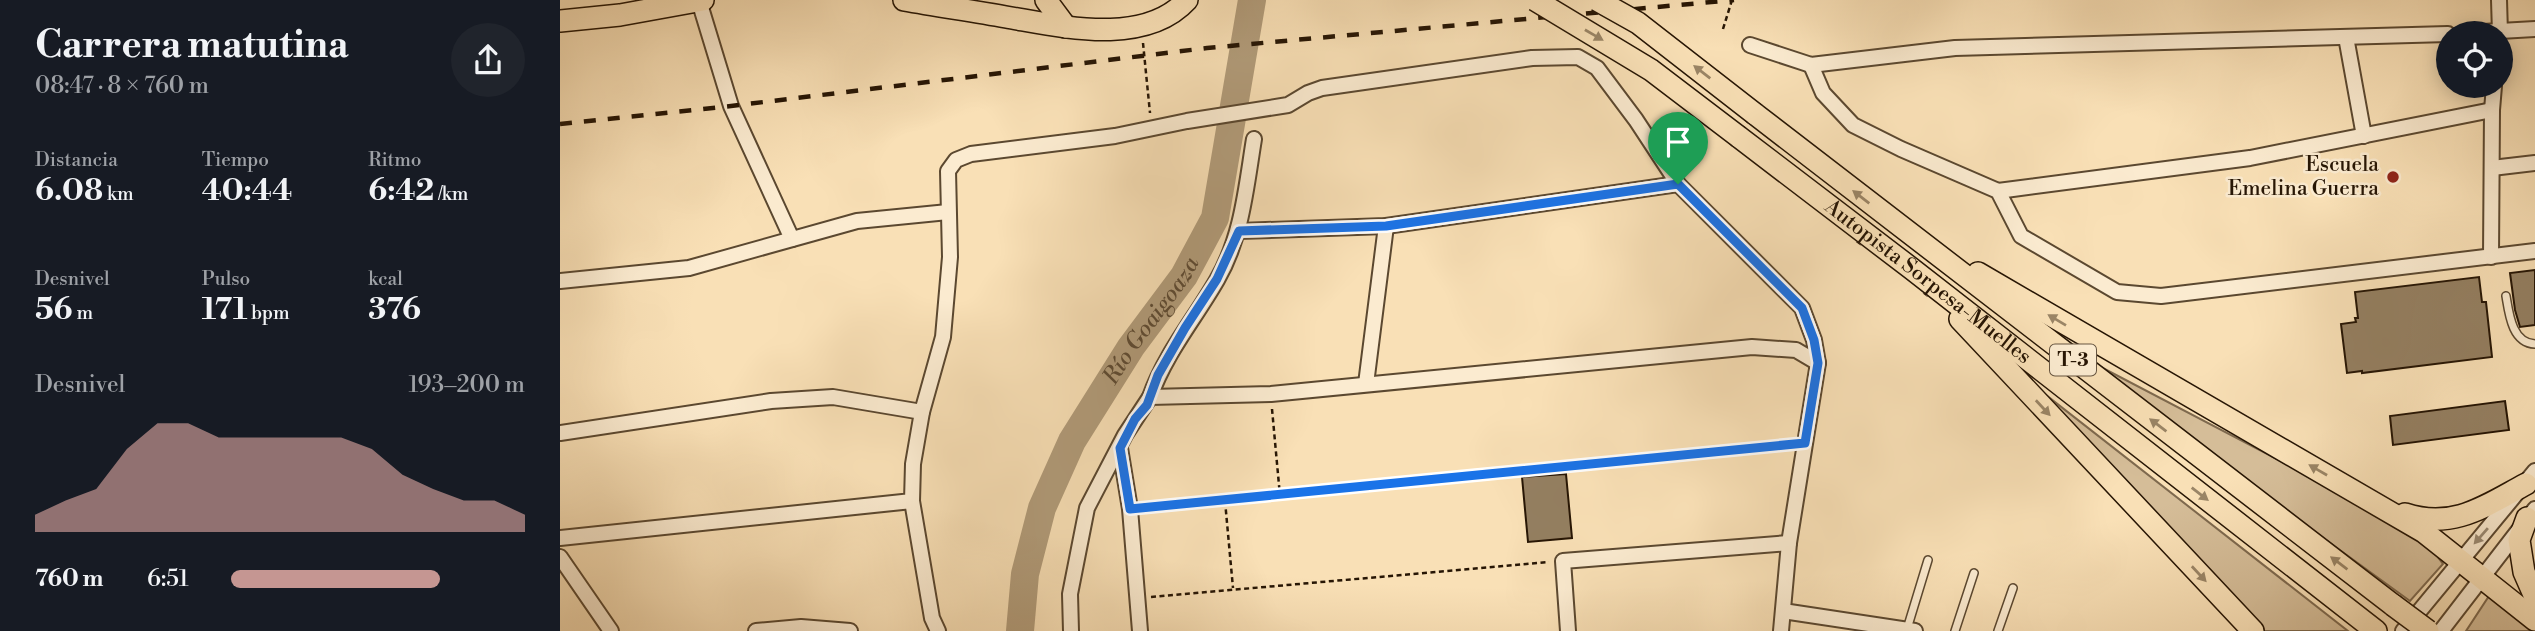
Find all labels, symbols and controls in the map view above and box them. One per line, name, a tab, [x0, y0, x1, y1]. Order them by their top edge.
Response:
map controls	[2436, 21, 2513, 98]
button: locate	[2436, 21, 2513, 98]
text: Carrera matutina	[35, 22, 349, 69]
button: share	[451, 23, 525, 97]
one-way arrow	[1584, 28, 1604, 40]
one-way arrow	[1693, 65, 1711, 80]
text: 08:47 · 8 × 760 m	[35, 72, 209, 100]
pin	[1648, 112, 1708, 184]
icon: arrive	[1659, 123, 1697, 161]
text: Distancia	[35, 148, 118, 172]
text: Tiempo	[202, 148, 269, 172]
text: Ritmo	[368, 148, 422, 172]
place label: Escuela Emelina Guerra	[2228, 152, 2379, 202]
marker: Escuela Emelina Guerra	[2385, 169, 2401, 185]
text: 6.08	[35, 172, 103, 210]
text: 40:44	[202, 172, 292, 210]
text: 6:42	[368, 172, 434, 210]
text: km	[103, 182, 134, 206]
text: /km	[434, 182, 468, 206]
one-way arrow	[1852, 191, 1870, 205]
street label: Autopista Sorpesa-Muelles	[1818, 193, 2036, 370]
water label: Río Goaigoaza	[1096, 252, 1206, 391]
text: Desnivel	[35, 267, 110, 291]
text: Pulso	[202, 267, 250, 291]
text: kcal	[368, 267, 403, 291]
text: 56	[35, 291, 73, 329]
text: 171	[202, 291, 247, 329]
text: 376	[368, 291, 421, 329]
text: m	[73, 301, 93, 325]
text: bpm	[247, 301, 290, 325]
one-way arrow	[2047, 314, 2066, 326]
road number: T-3	[2050, 344, 2096, 376]
text: Desnivel	[35, 371, 125, 399]
text: 193–200 m	[408, 371, 525, 399]
one-way arrow	[2035, 399, 2052, 416]
one-way arrow	[2149, 418, 2167, 432]
one-way arrow	[2308, 464, 2327, 477]
one-way arrow	[2191, 486, 2209, 501]
one-way arrow	[2474, 527, 2489, 544]
one-way arrow	[2330, 556, 2348, 571]
text: 760 m	[35, 565, 103, 593]
text: 6:51	[147, 565, 189, 593]
one-way arrow	[2190, 565, 2207, 582]

